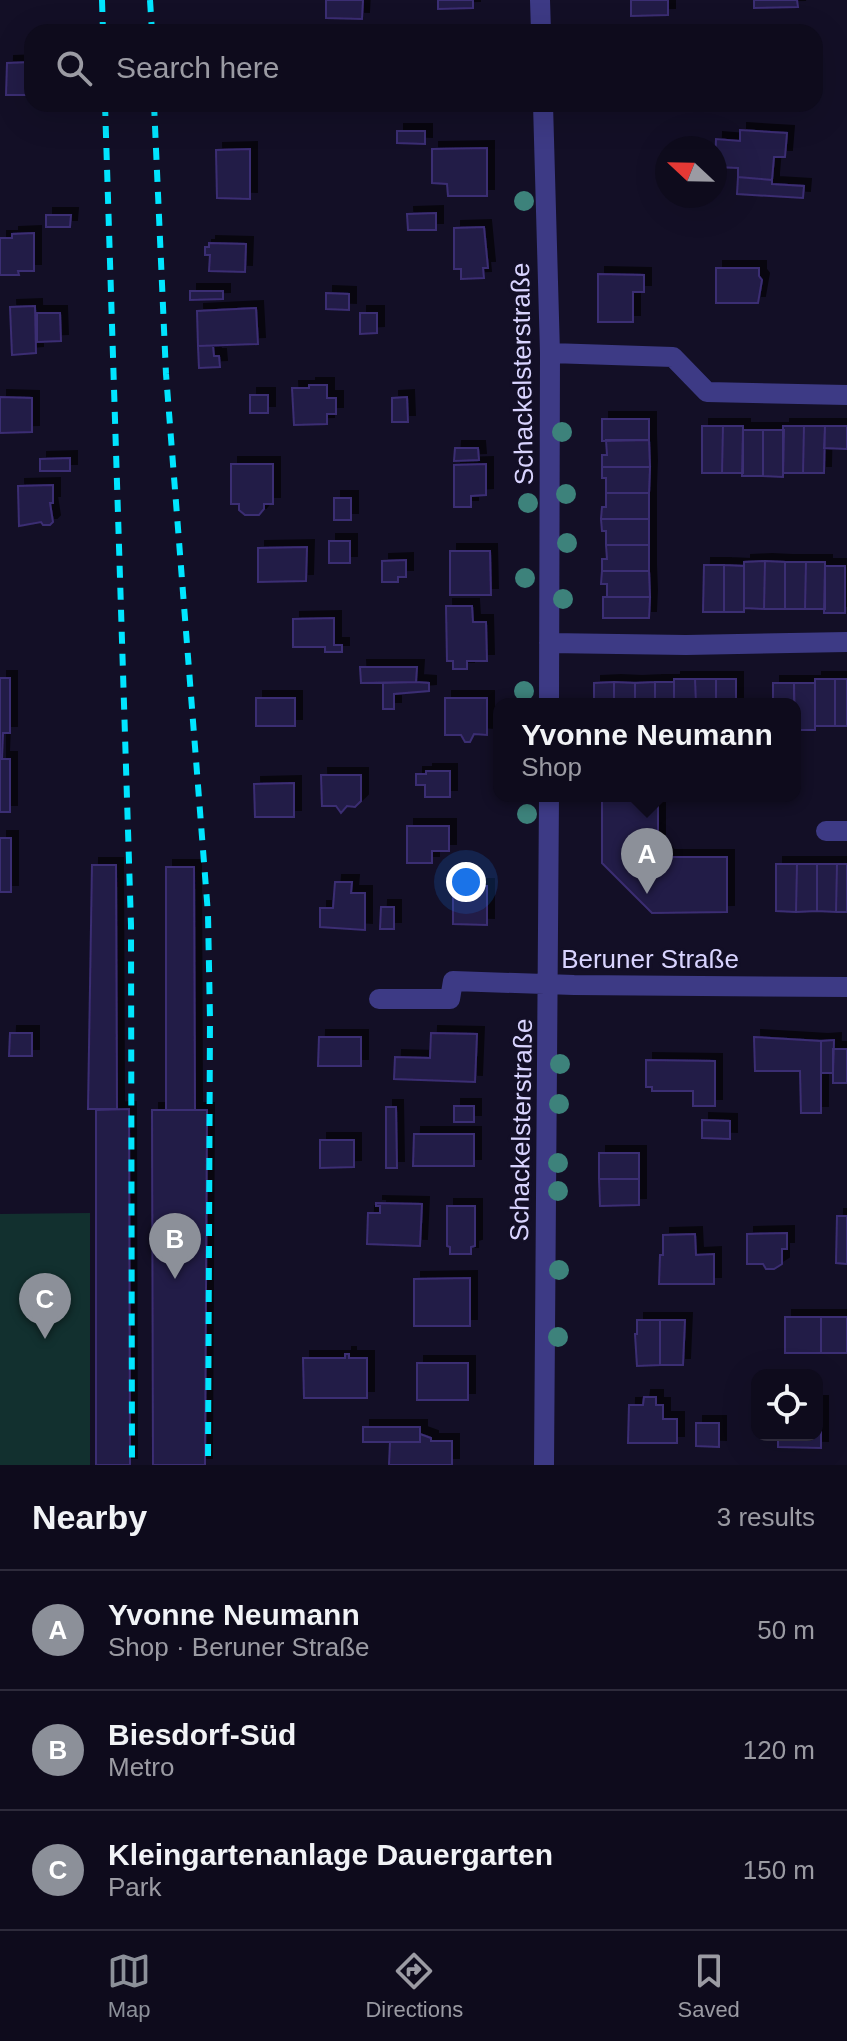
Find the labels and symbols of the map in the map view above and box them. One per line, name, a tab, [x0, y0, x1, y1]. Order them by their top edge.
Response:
north arrow	[655, 136, 727, 208]
street label: Schackelsterstraße	[505, 262, 539, 486]
pin: A	[621, 828, 673, 894]
your location	[446, 862, 486, 902]
street label: Beruner Straße	[561, 944, 739, 974]
street label: Schackelsterstraße	[504, 1018, 538, 1242]
pin: B	[149, 1213, 201, 1279]
pin: C	[19, 1273, 71, 1339]

